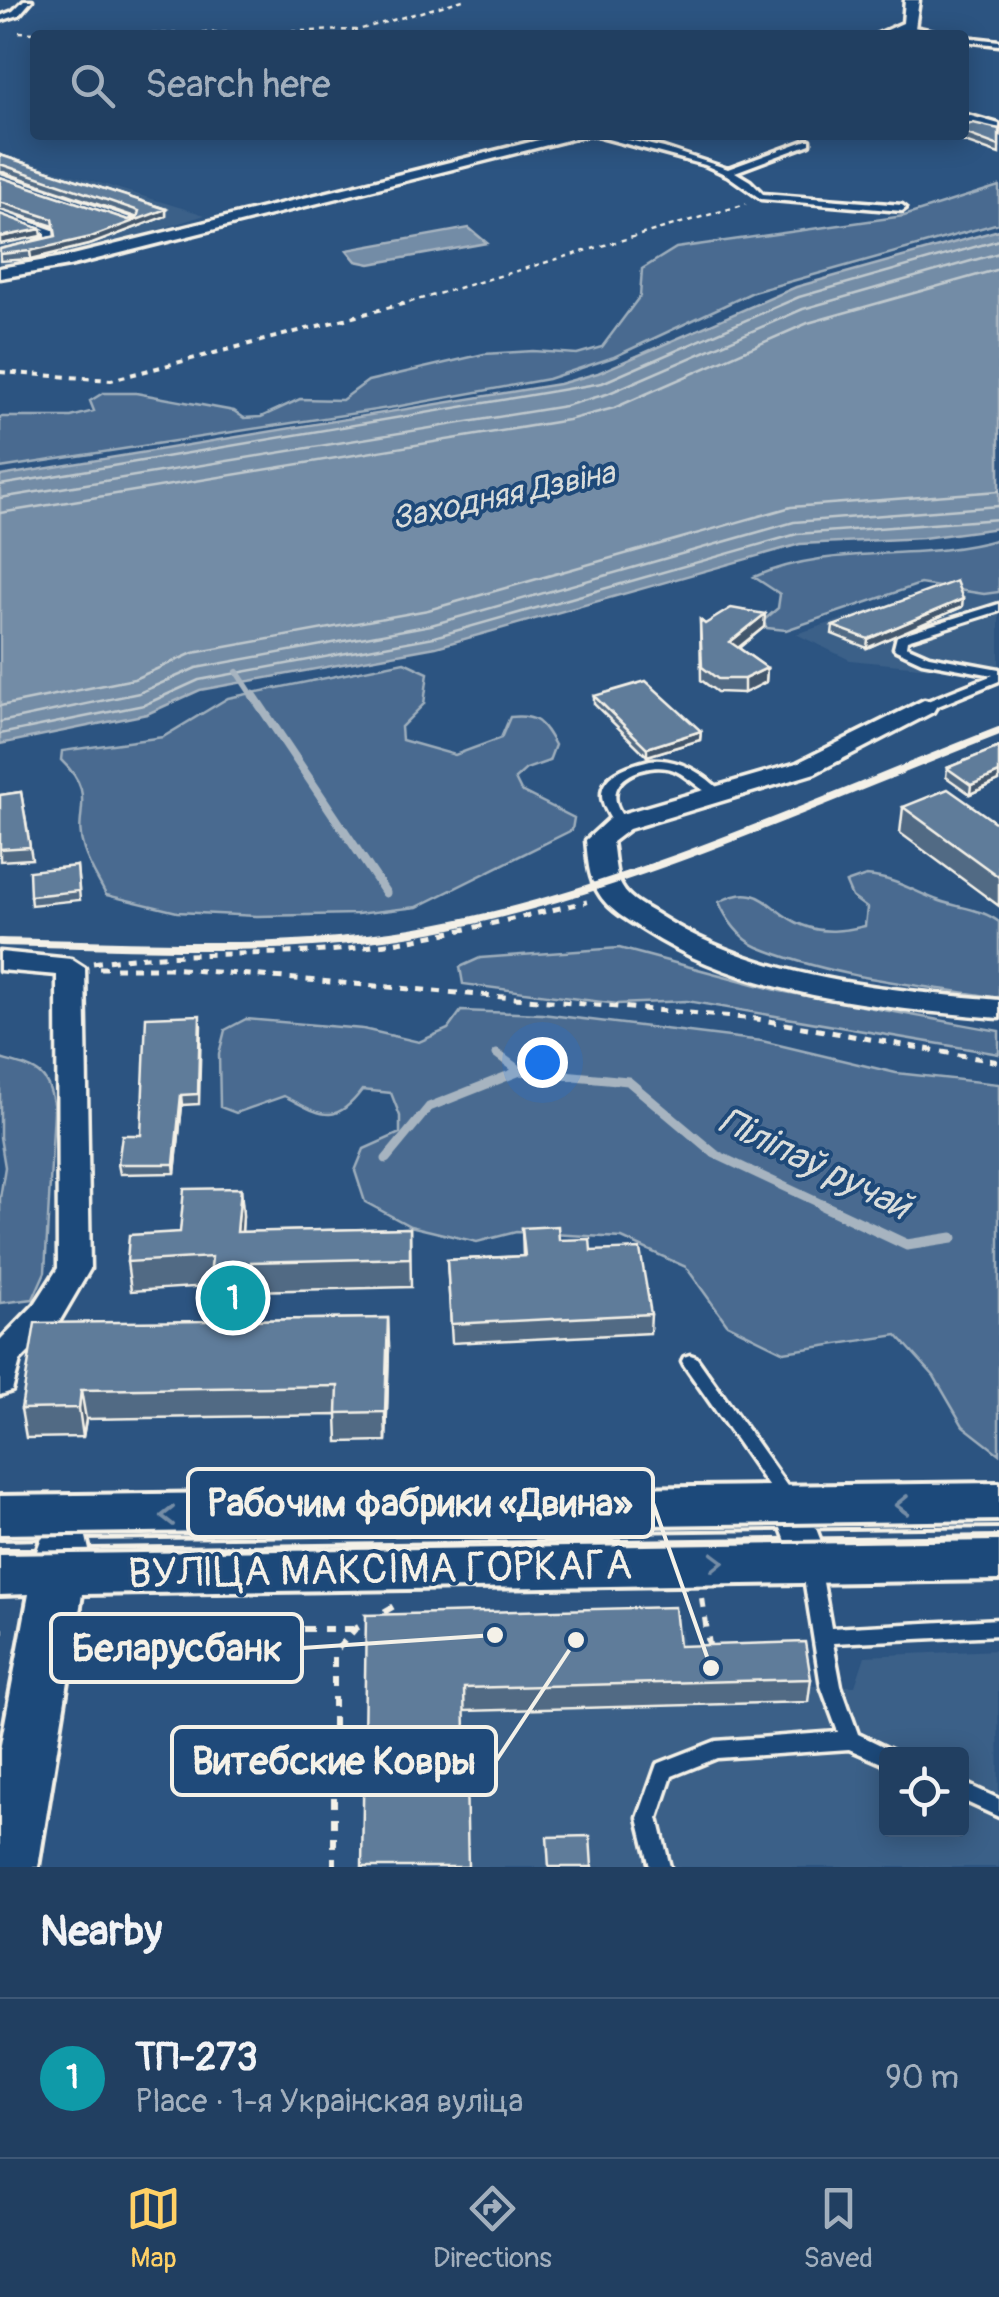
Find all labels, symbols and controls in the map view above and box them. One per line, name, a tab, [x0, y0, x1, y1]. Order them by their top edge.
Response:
search box	[30, 30, 969, 140]
icon: search	[65, 58, 120, 113]
text: Search here	[145, 61, 331, 109]
water label: Заходняя Дзвіна	[388, 452, 620, 539]
your location	[517, 1037, 568, 1088]
water label: Піліпаў ручай	[711, 1097, 921, 1232]
pin: 1	[200, 1260, 266, 1336]
callout: Рабочим фабрики «Двина»	[188, 1469, 653, 1537]
text: Рабочим фабрики «Двина»	[208, 1480, 633, 1528]
one-way arrow	[893, 1494, 908, 1516]
one-way arrow	[160, 1505, 176, 1527]
street label: ВУЛІЦА МАКСІМА ГОРКАГА	[127, 1540, 633, 1600]
one-way arrow	[710, 1551, 726, 1572]
callout: Беларусбанк	[51, 1614, 302, 1682]
text: Беларусбанк	[72, 1625, 282, 1673]
callout: Витебские Ковры	[172, 1727, 496, 1795]
text: Витебские Ковры	[192, 1738, 476, 1786]
map controls	[879, 1747, 969, 1837]
button: locate	[879, 1747, 969, 1837]
text: Nearby	[40, 1906, 162, 1958]
text: ТП-273	[135, 2034, 258, 2082]
text: 1	[66, 2058, 79, 2098]
text: 90 m	[885, 2058, 959, 2098]
text: Place · 1-я Украінская вуліца	[135, 2082, 523, 2122]
tab: Map	[126, 2181, 181, 2276]
tab: Directions	[433, 2181, 552, 2276]
tab: Saved	[804, 2181, 873, 2276]

